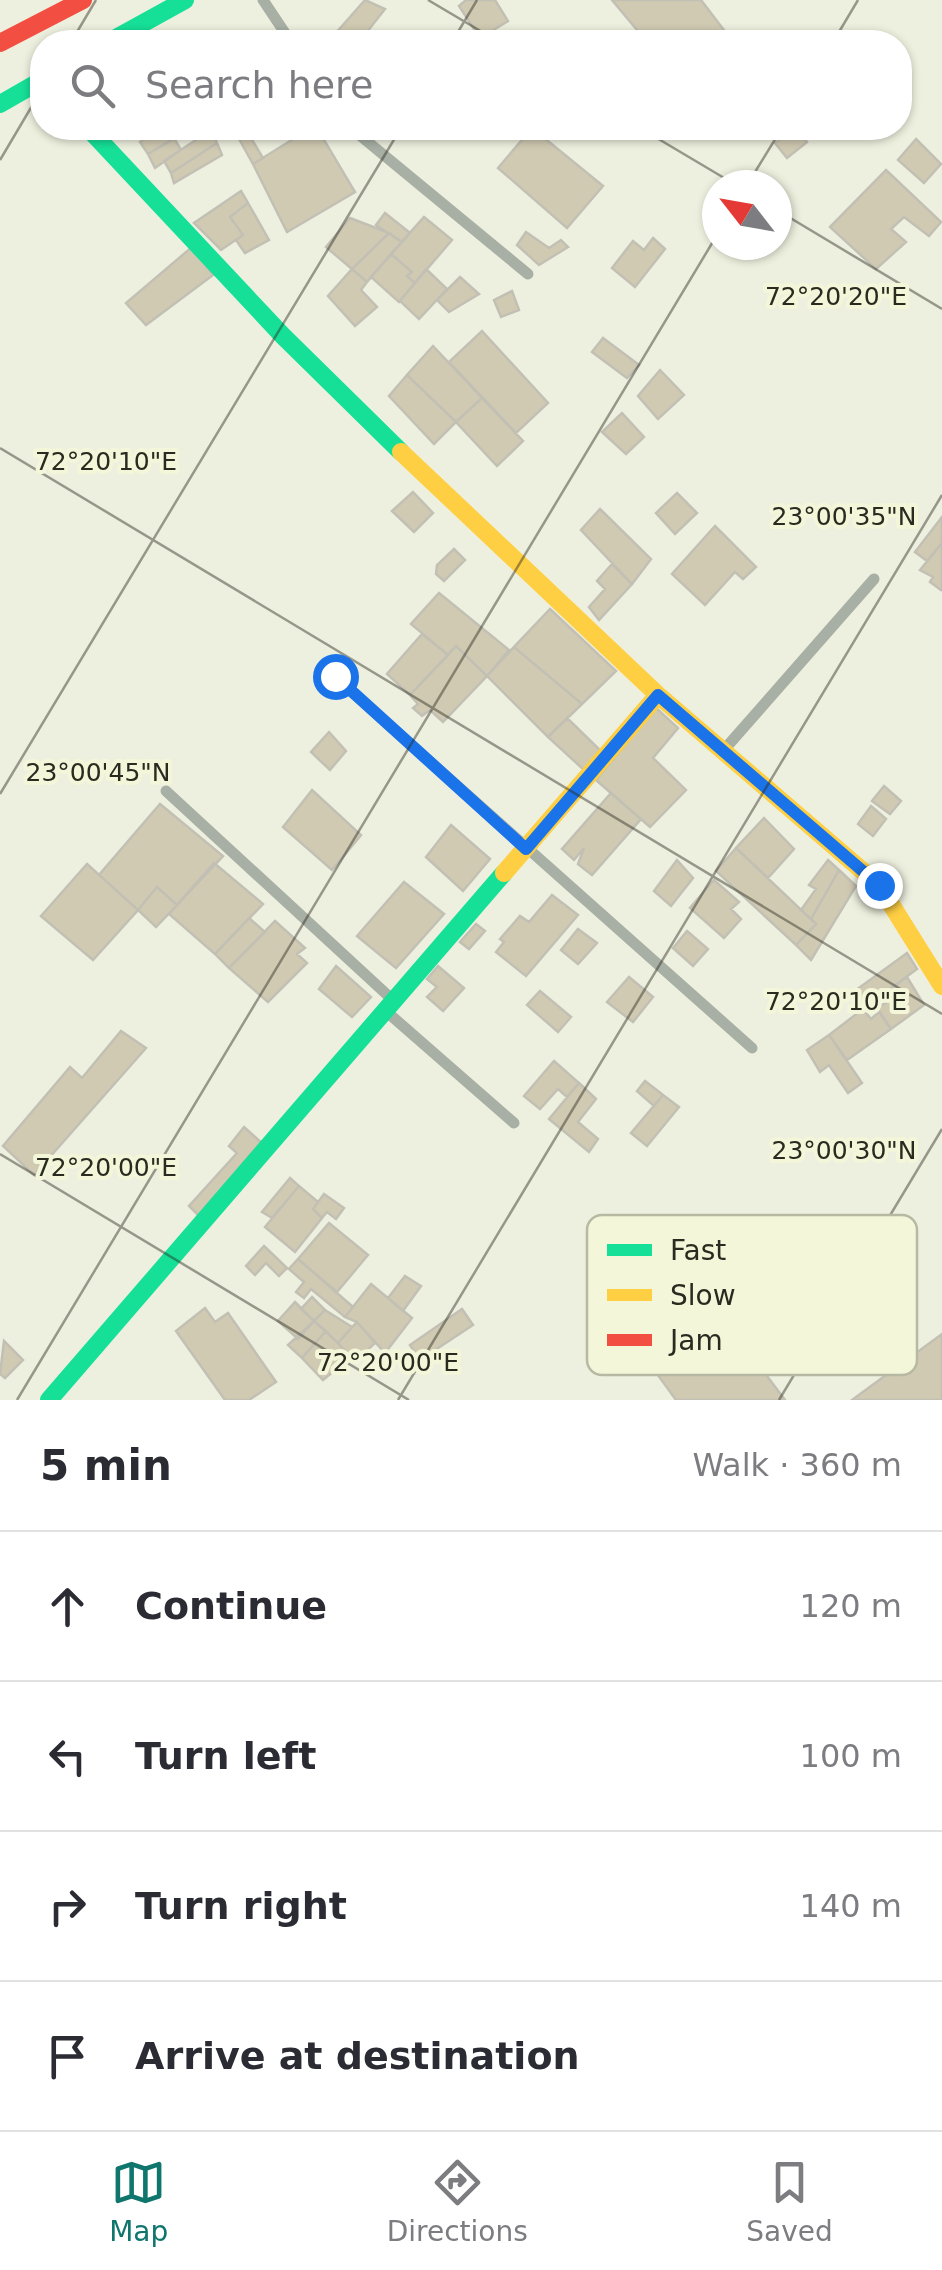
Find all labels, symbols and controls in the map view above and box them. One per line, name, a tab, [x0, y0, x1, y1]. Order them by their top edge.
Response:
search box	[30, 30, 912, 140]
icon: search	[65, 58, 120, 113]
text: Search here	[145, 63, 373, 107]
north arrow	[702, 170, 792, 260]
text: 72°20'20"E	[765, 282, 907, 311]
text: 72°20'10"E	[35, 447, 177, 476]
text: 23°00'35"N	[771, 502, 917, 531]
route start	[313, 654, 359, 700]
text: 23°00'45"N	[25, 758, 171, 787]
route end	[857, 863, 903, 909]
text: 72°20'10"E	[765, 987, 907, 1016]
text: 23°00'30"N	[771, 1136, 917, 1165]
text: 72°20'00"E	[35, 1153, 177, 1182]
legend	[587, 1215, 917, 1375]
text: Fast	[670, 1234, 726, 1267]
text: Slow	[670, 1279, 736, 1312]
text: Jam	[668, 1324, 723, 1357]
text: 72°20'00"E	[317, 1348, 459, 1377]
text: 5 min	[40, 1441, 172, 1490]
text: Walk · 360 m	[692, 1446, 902, 1484]
icon: ahead	[40, 1579, 95, 1634]
text: Continue	[135, 1584, 327, 1628]
text: 120 m	[800, 1587, 902, 1625]
icon: left	[40, 1729, 95, 1784]
text: Turn left	[135, 1734, 316, 1778]
text: 100 m	[800, 1737, 902, 1775]
icon: right	[40, 1879, 95, 1934]
text: Turn right	[135, 1884, 347, 1928]
text: 140 m	[800, 1887, 902, 1925]
icon: arrive	[40, 2029, 95, 2084]
text: Arrive at destination	[135, 2034, 580, 2078]
tab: Map	[109, 2155, 168, 2248]
tab: Directions	[387, 2155, 528, 2248]
tab: Saved	[746, 2155, 833, 2248]

